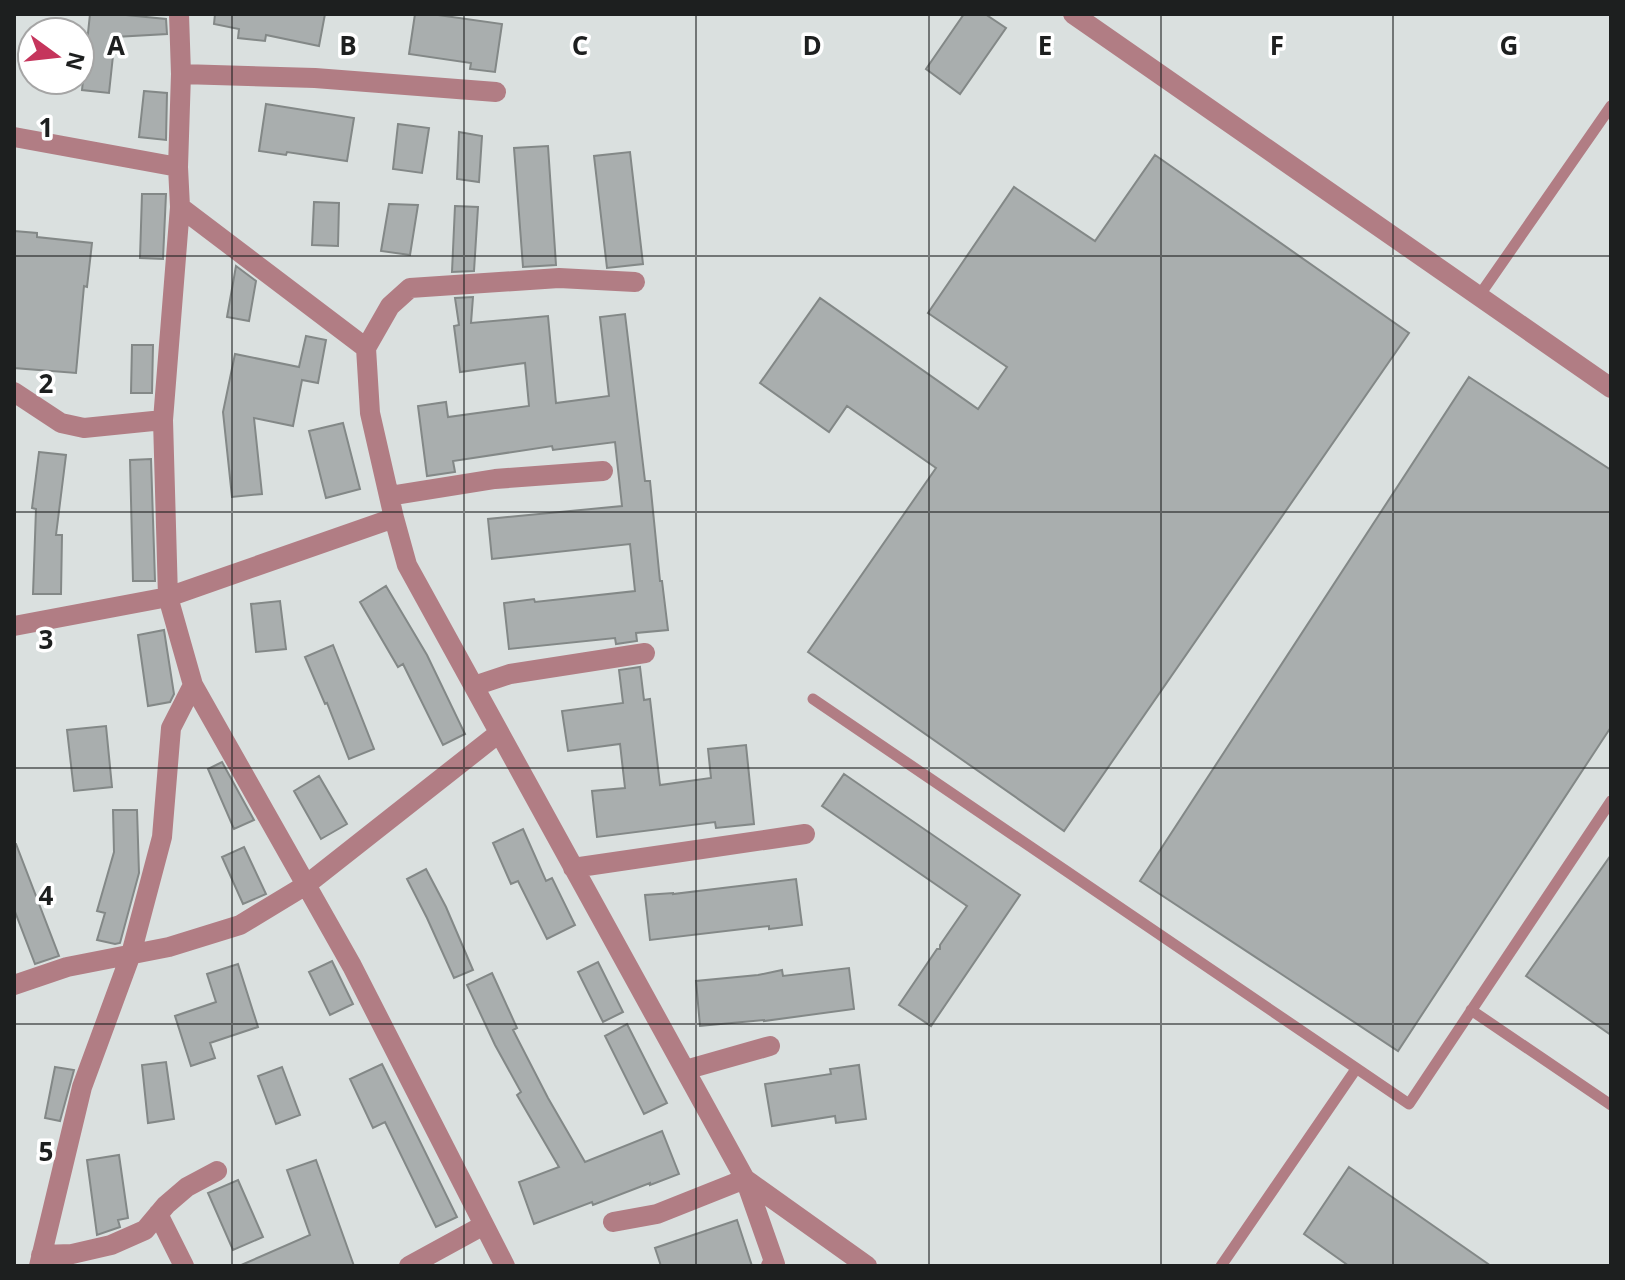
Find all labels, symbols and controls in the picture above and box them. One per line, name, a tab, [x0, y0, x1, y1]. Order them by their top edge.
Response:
north arrow	[16, 16, 96, 96]
text: A	[107, 27, 125, 63]
text: B	[339, 27, 357, 63]
text: C	[572, 27, 588, 63]
text: D	[802, 27, 822, 63]
text: E	[1038, 27, 1052, 63]
text: F	[1270, 27, 1284, 63]
text: G	[1500, 27, 1518, 63]
text: N	[59, 49, 93, 74]
text: 1	[39, 109, 53, 145]
text: 2	[39, 365, 54, 401]
text: 3	[39, 621, 53, 657]
text: 4	[39, 877, 54, 913]
text: 5	[39, 1133, 53, 1169]

